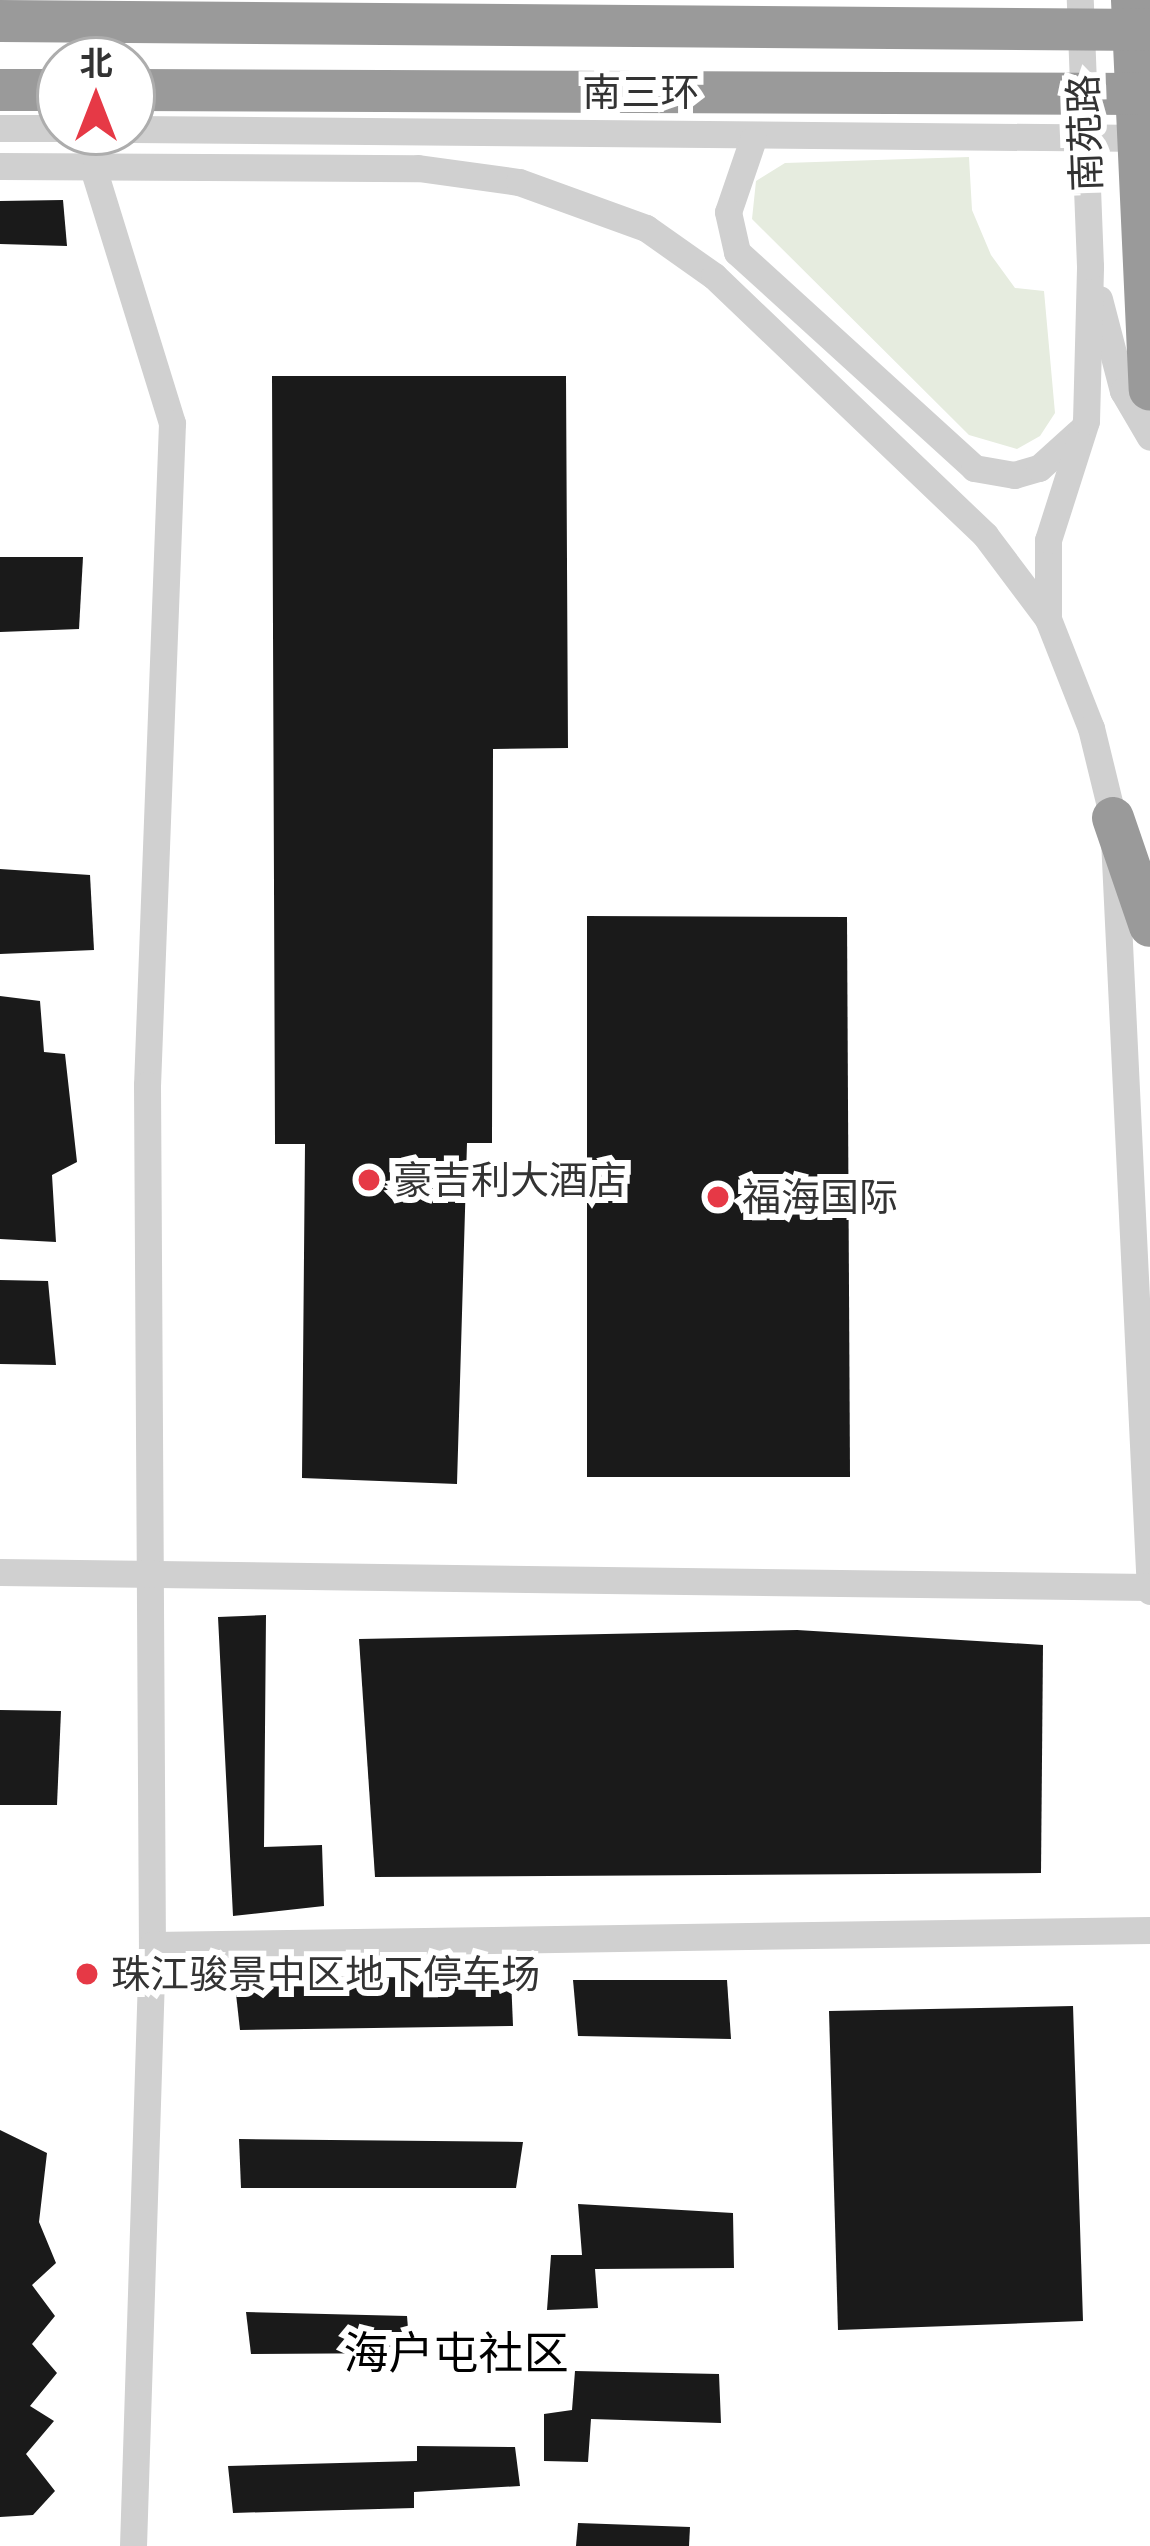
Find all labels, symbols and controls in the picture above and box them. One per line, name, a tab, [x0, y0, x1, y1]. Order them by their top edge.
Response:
north arrow	[36, 36, 156, 156]
text: 北	[80, 43, 113, 83]
street label: 南三环	[583, 69, 699, 115]
street label: 南苑路	[1060, 74, 1110, 192]
place label: 豪吉利大酒店	[393, 1157, 627, 1203]
marker: 豪吉利大酒店	[356, 1167, 382, 1193]
place label: 福海国际	[742, 1174, 898, 1220]
marker: 福海国际	[705, 1184, 731, 1210]
place label: 珠江骏景中区地下停车场	[111, 1951, 540, 1997]
marker: 珠江骏景中区地下停车场	[74, 1961, 100, 1987]
district label: 海户屯社区	[344, 2327, 568, 2381]

